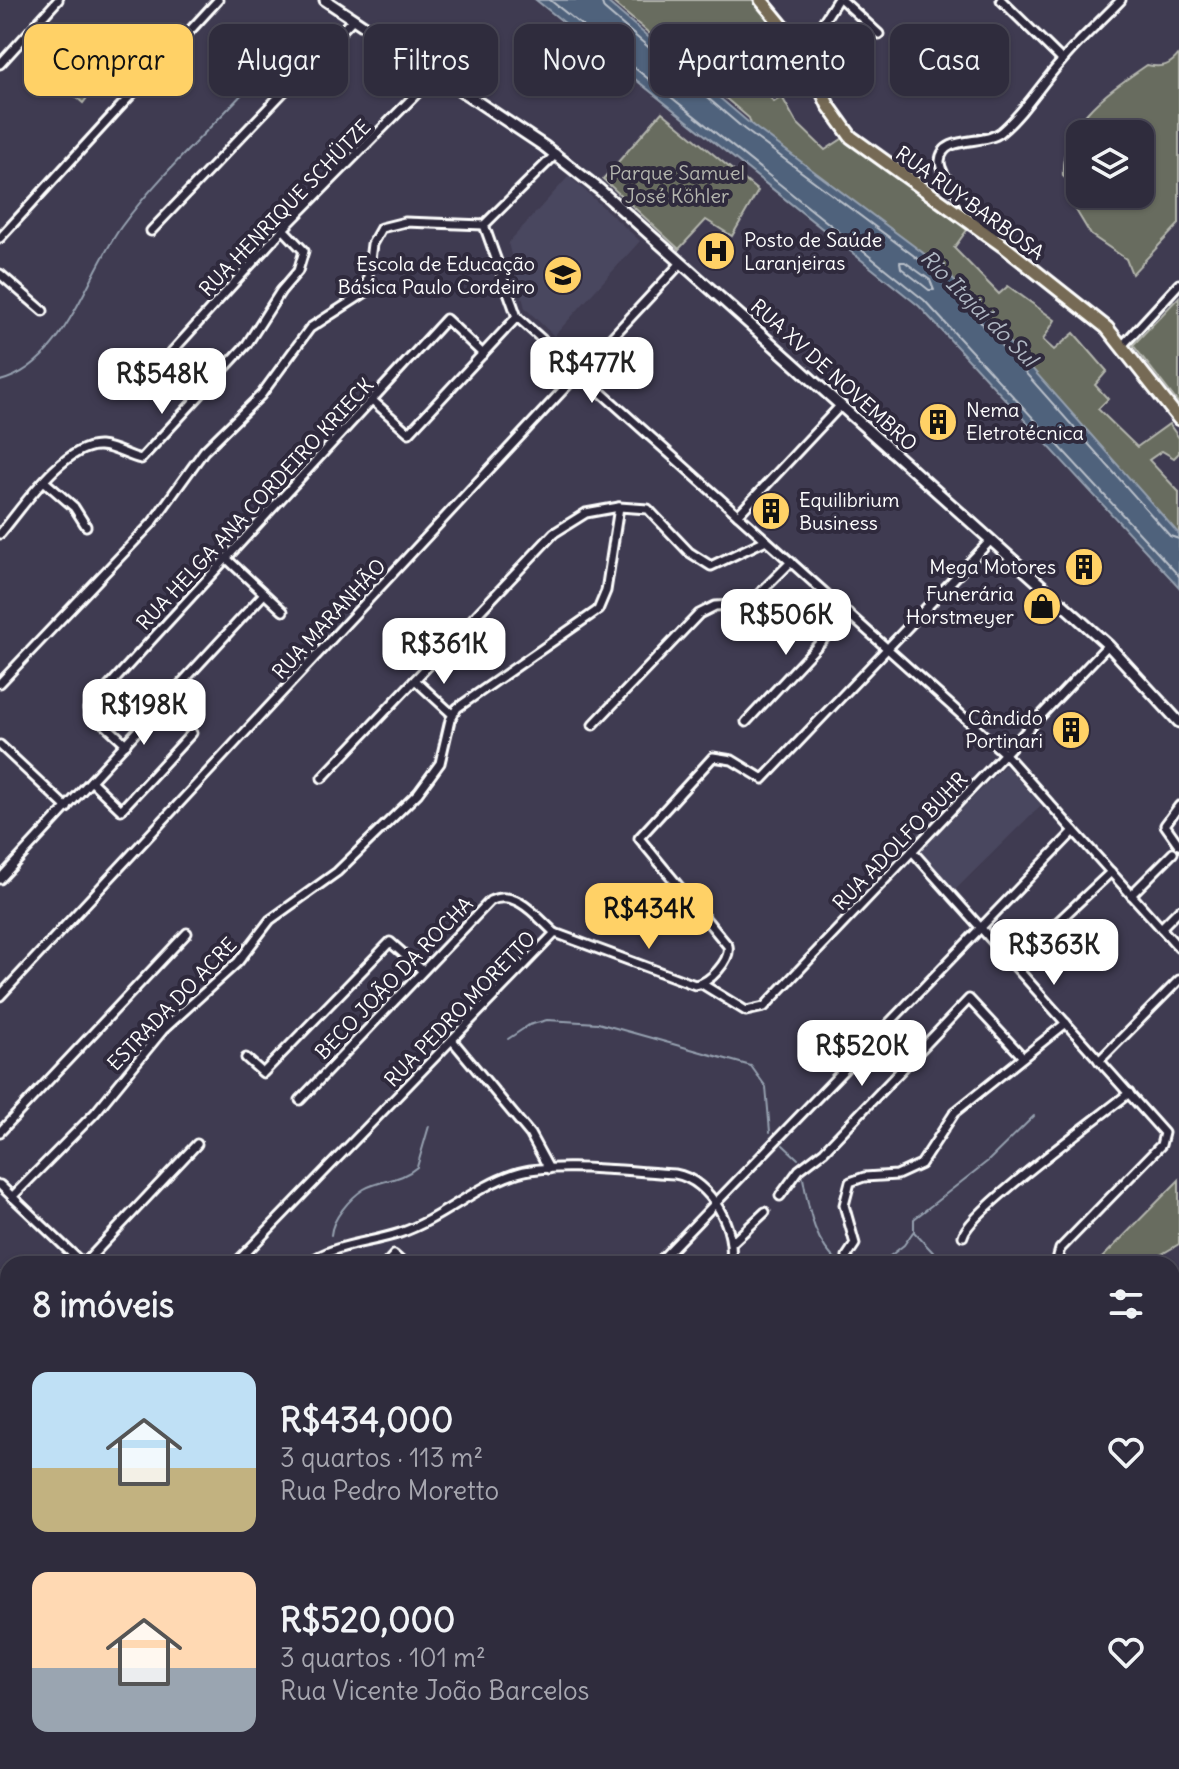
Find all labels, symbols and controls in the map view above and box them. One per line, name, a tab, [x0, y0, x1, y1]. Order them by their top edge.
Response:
chip: Comprar	[24, 24, 193, 96]
chip: Alugar	[209, 24, 348, 96]
chip: Filtros	[364, 24, 498, 96]
chip: Novo	[514, 24, 634, 96]
chip: Apartamento	[650, 24, 874, 96]
chip: Casa	[890, 24, 1009, 96]
street label: RUA HENRIQUE SCHÜTZE	[194, 114, 376, 301]
map controls	[1066, 120, 1154, 208]
button: layers	[1066, 120, 1154, 208]
street label: RUA RUY BARBOSA	[891, 140, 1050, 265]
park label: Parque Samuel José Köhler	[609, 160, 745, 208]
place label: Posto de Saúde Laranjeiras	[744, 227, 882, 275]
hospital icon: Posto de Saúde Laranjeiras	[695, 230, 737, 272]
water label: Rio Itajaí do Sul	[915, 244, 1045, 374]
place label: Escola de Educação Básica Paulo Cordeiro	[337, 251, 535, 299]
school or university icon: Escola de Educação Básica Paulo Cordeiro	[542, 254, 584, 296]
street label: RUA XV DE NOVEMBRO	[746, 293, 923, 456]
pin: R$477K	[527, 337, 657, 405]
text: R$477K	[548, 346, 636, 379]
pin: R$548K	[97, 348, 227, 416]
text: R$548K	[116, 357, 208, 390]
street label: RUA HELGA ANA CORDEIRO KRIECK	[131, 372, 379, 635]
place label: Nema Eletrotécnica	[966, 397, 1084, 445]
building icon: Nema Eletrotécnica	[917, 401, 959, 443]
place label: Equilibrium Business	[799, 487, 900, 535]
building icon: Equilibrium Business	[750, 490, 792, 532]
building icon: Mega Motores	[1063, 546, 1105, 588]
street label: RUA MARANHÃO	[267, 553, 391, 684]
place label: Mega Motores	[929, 554, 1056, 579]
place label: Funerária Horstmeyer	[906, 581, 1014, 629]
shop icon: Funerária Horstmeyer	[1021, 585, 1063, 627]
pin: R$506K	[721, 589, 851, 657]
text: R$506K	[739, 598, 833, 631]
pin: R$361K	[379, 618, 509, 686]
text: R$361K	[400, 627, 488, 660]
pin: R$198K	[79, 679, 209, 747]
text: R$198K	[101, 688, 187, 721]
place label: Cândido Portinari	[965, 705, 1043, 753]
building icon: Cândido Portinari	[1050, 709, 1092, 751]
street label: RUA ADOLFO BUHR	[827, 766, 972, 915]
pin: R$434K	[584, 883, 714, 951]
street label: BECO JOÃO DA ROCHA	[309, 891, 478, 1064]
text: R$434K	[603, 892, 695, 925]
pin: R$363K	[989, 919, 1119, 987]
street label: RUA PEDRO MORETTO	[379, 926, 540, 1092]
text: R$363K	[1008, 928, 1100, 961]
street label: ESTRADA DO ACRE	[102, 932, 242, 1075]
pin: R$520K	[797, 1020, 927, 1088]
text: R$520K	[815, 1029, 909, 1062]
icon: filters	[1104, 1282, 1148, 1326]
text: 8 imóveis	[32, 1283, 174, 1326]
text: R$434,000	[280, 1398, 453, 1441]
icon: home	[96, 1404, 192, 1500]
icon: heart	[1104, 1430, 1148, 1474]
text: 3 quartos · 113 m²	[280, 1441, 483, 1474]
text: Rua Pedro Moretto	[280, 1474, 499, 1507]
text: R$520,000	[280, 1598, 455, 1641]
icon: home	[96, 1604, 192, 1700]
icon: heart	[1104, 1630, 1148, 1674]
text: 3 quartos · 101 m²	[280, 1641, 486, 1674]
text: Rua Vicente João Barcelos	[280, 1674, 589, 1707]

